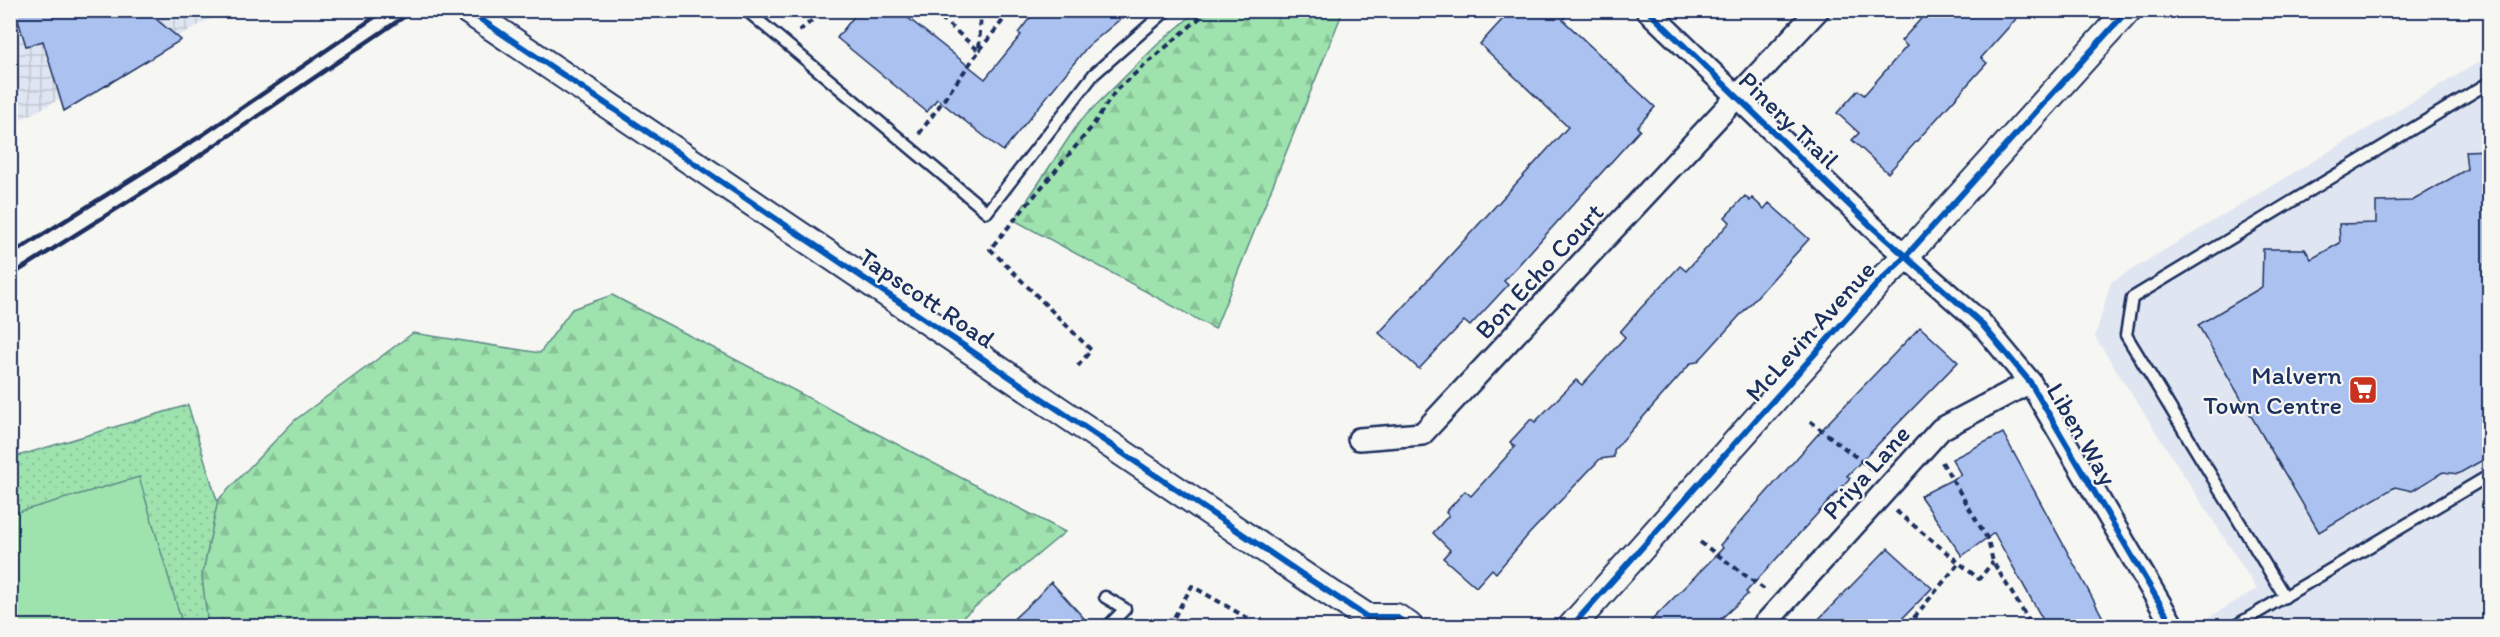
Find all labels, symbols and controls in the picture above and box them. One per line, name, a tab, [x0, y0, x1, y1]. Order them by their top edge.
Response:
street label: Pinery Trail	[1732, 64, 1846, 176]
street label: Bon Echo Court	[1468, 196, 1610, 346]
street label: Tapscott Road	[853, 241, 1002, 356]
street label: McLevin Avenue	[1738, 254, 1882, 408]
place label: Malvern Town Centre	[2203, 359, 2342, 421]
supermarket icon: Malvern Town Centre	[2347, 374, 2379, 406]
street label: Liben Way	[2040, 377, 2124, 491]
street label: Priya Lane	[1815, 418, 1917, 526]

